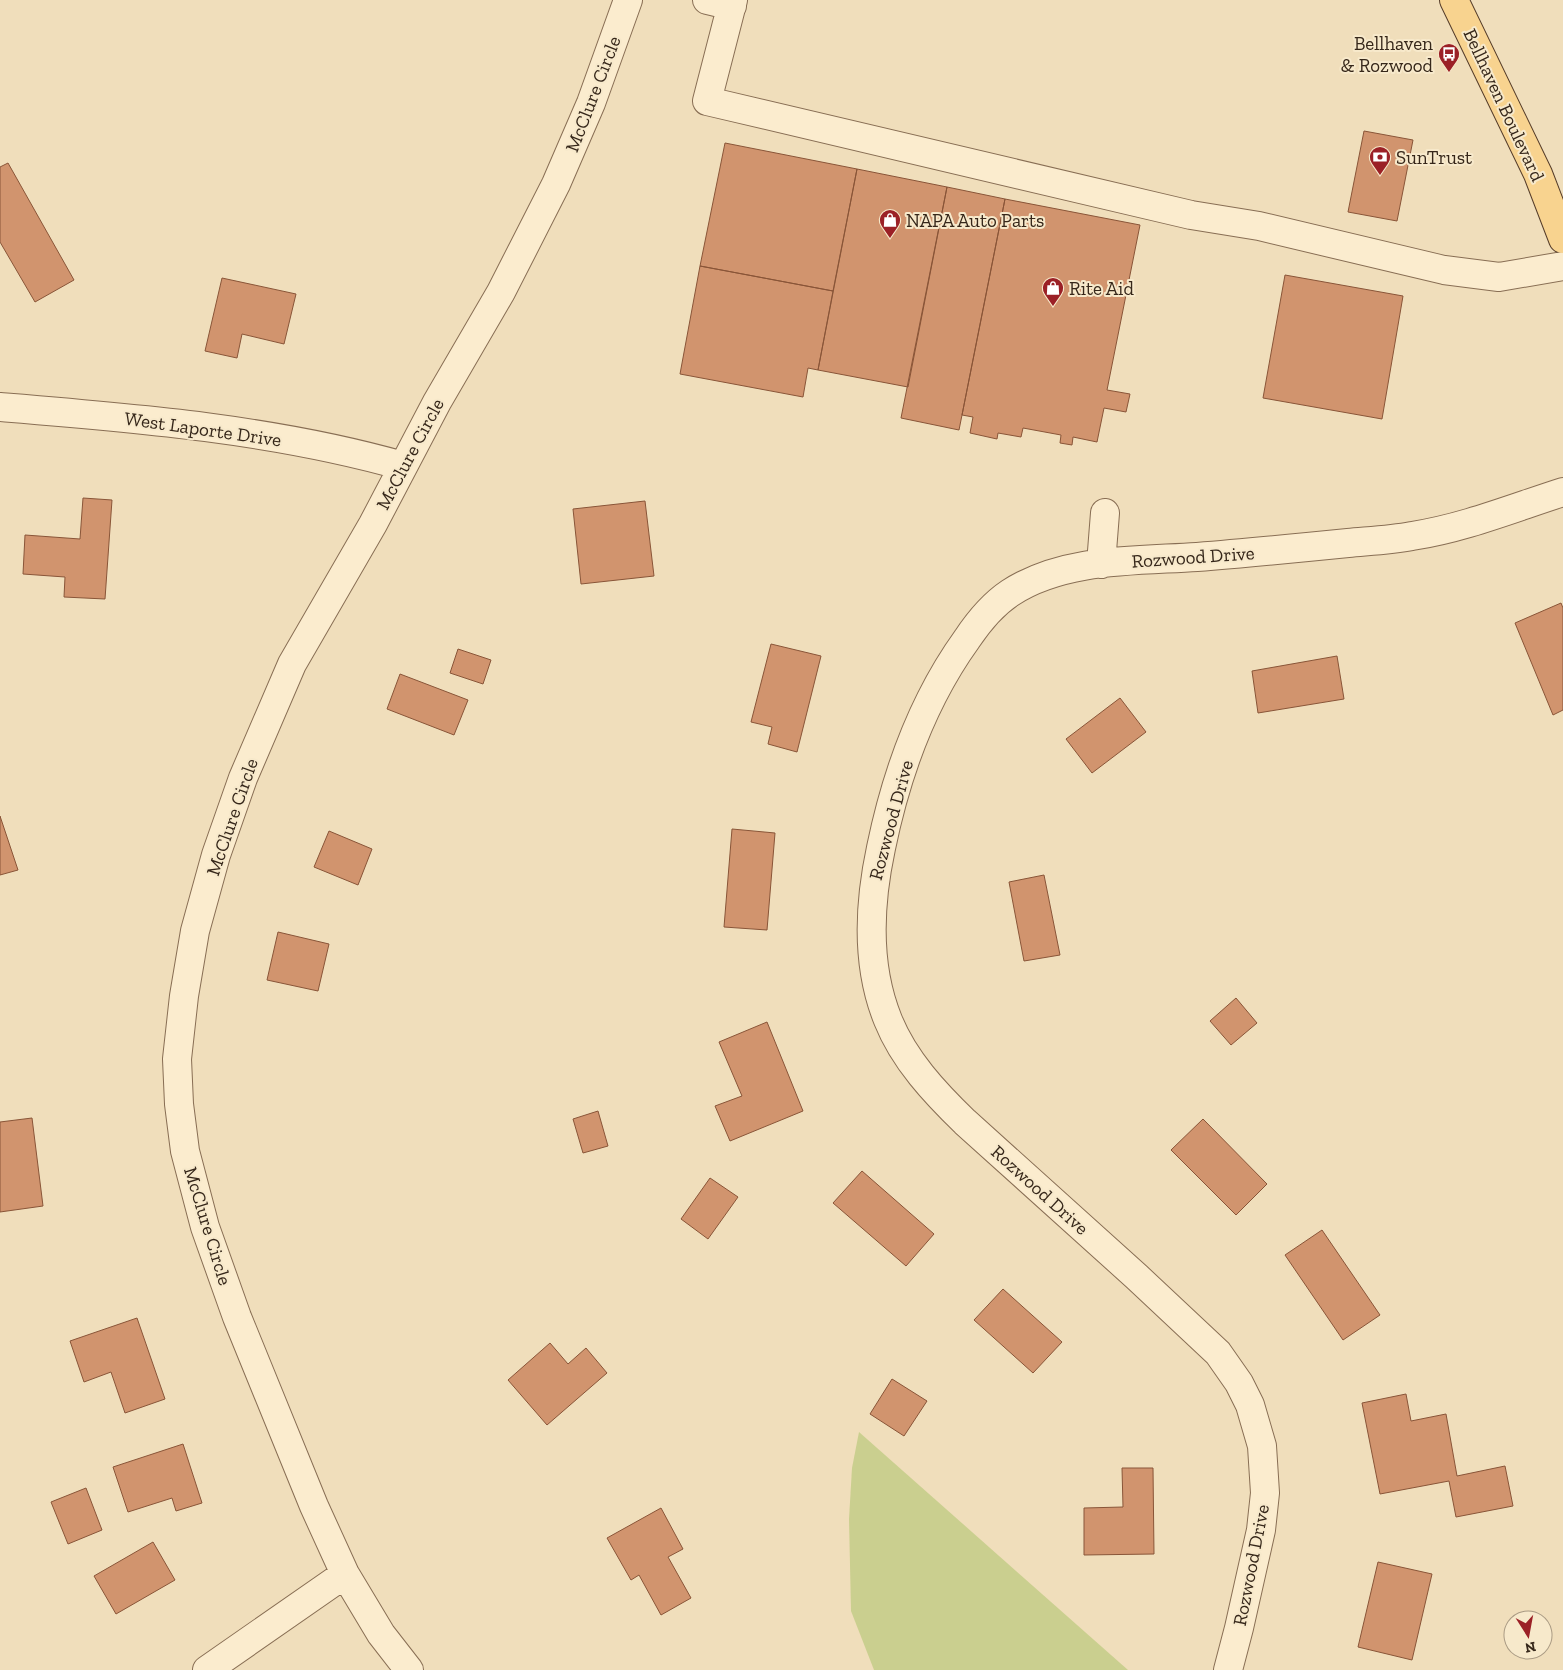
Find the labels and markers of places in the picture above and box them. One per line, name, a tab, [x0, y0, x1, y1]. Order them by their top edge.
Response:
place label: Bellhaven & Rozwood	[1341, 32, 1434, 77]
bus stop icon: Bellhaven & Rozwood	[1437, 42, 1461, 73]
bank icon: SunTrust	[1368, 145, 1392, 176]
place label: SunTrust	[1396, 146, 1472, 169]
shop icon: NAPA Auto Parts	[878, 208, 902, 239]
place label: NAPA Auto Parts	[906, 209, 1044, 232]
shop icon: Rite Aid	[1041, 276, 1065, 307]
place label: Rite Aid	[1069, 277, 1134, 300]

